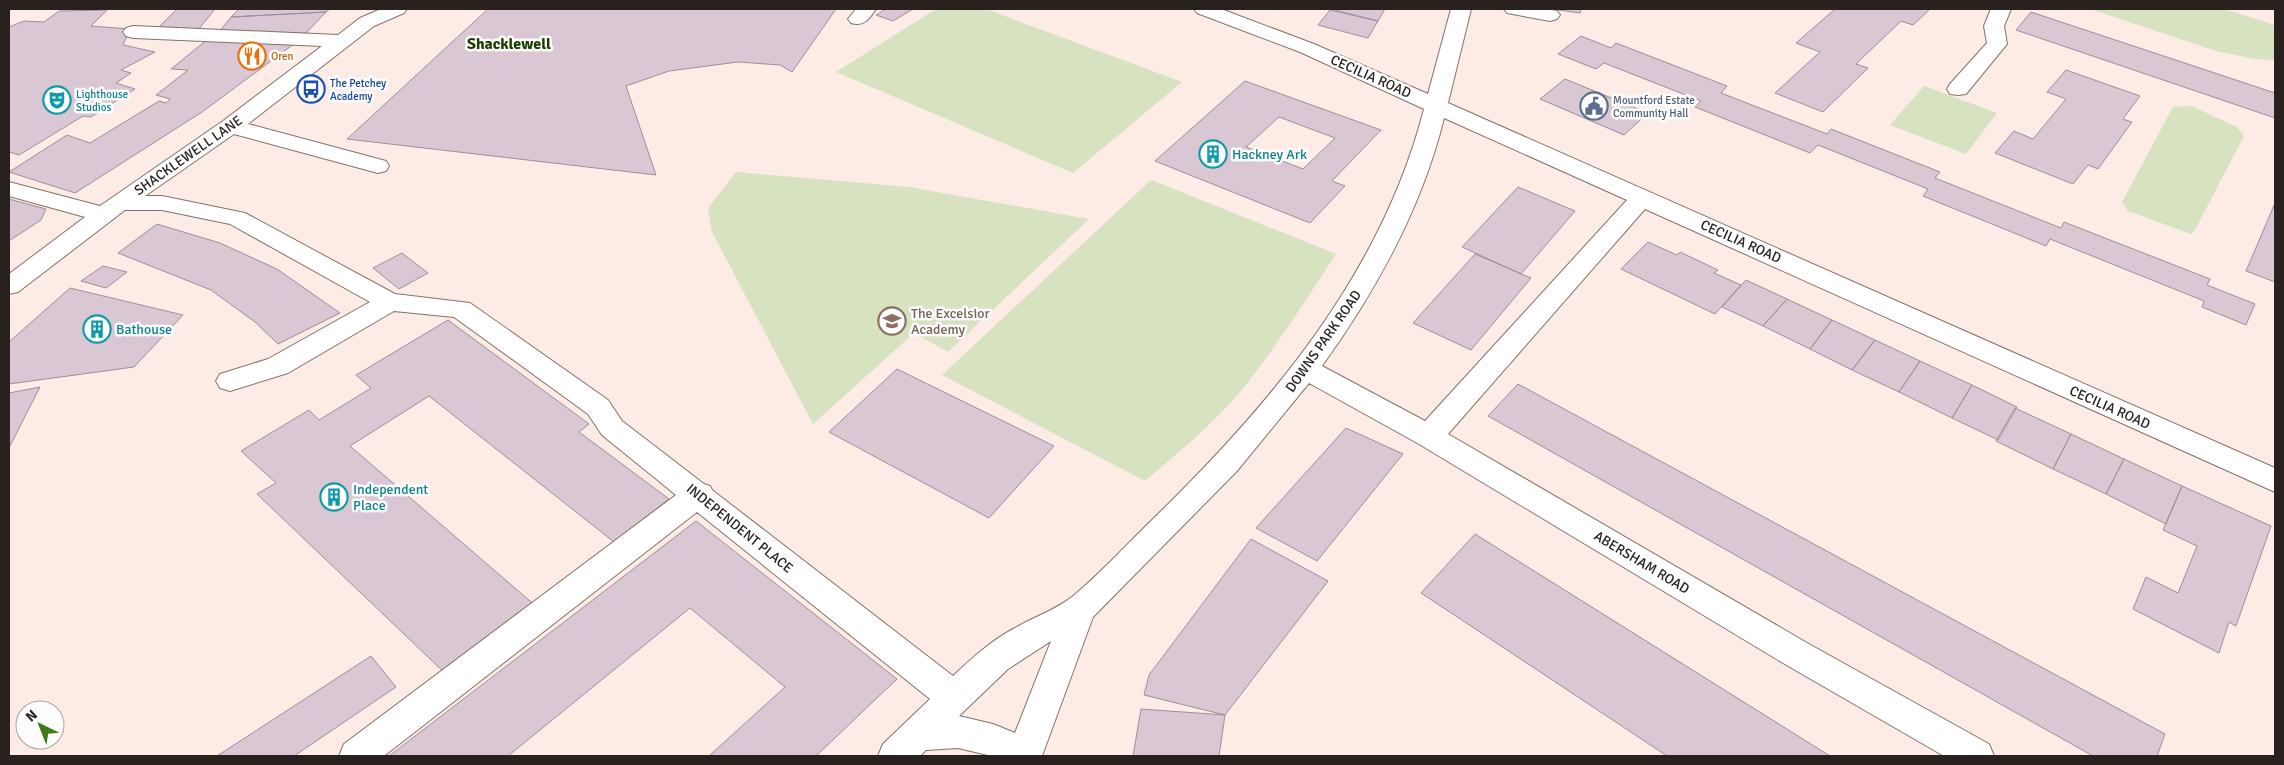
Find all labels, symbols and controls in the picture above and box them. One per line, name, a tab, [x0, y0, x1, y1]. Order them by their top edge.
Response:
district label: Shacklewell	[467, 34, 551, 54]
restaurant icon: Oren	[237, 41, 267, 71]
place label: Oren	[271, 50, 294, 63]
street label: CECILIA ROAD	[1328, 51, 1414, 102]
bus stop icon: The Petchey Academy	[296, 74, 326, 104]
place label: The Petchey Academy	[330, 77, 387, 103]
theatre icon: Lighthouse Studios	[42, 85, 72, 115]
place label: Lighthouse Studios	[76, 88, 128, 114]
public building icon: Mountford Estate Community Hall	[1579, 91, 1609, 121]
place label: Mountford Estate Community Hall	[1613, 94, 1695, 120]
street label: SHACKLEWELL LANE	[131, 112, 246, 199]
building icon: Hackney Ark	[1198, 139, 1228, 169]
place label: Hackney Ark	[1232, 146, 1307, 163]
street label: CECILIA ROAD	[1698, 216, 1784, 267]
street label: DOWNS PARK ROAD	[1282, 287, 1365, 396]
place label: The Excelsior Academy	[911, 305, 991, 338]
school or university icon: The Excelsior Academy	[877, 306, 907, 336]
building icon: Bathouse	[82, 314, 112, 344]
place label: Bathouse	[116, 321, 172, 338]
street label: CECILIA ROAD	[2067, 382, 2153, 433]
street label: INDEPENDENT PLACE	[683, 480, 797, 577]
place label: Independent Place	[353, 481, 428, 514]
building icon: Independent Place	[319, 482, 349, 512]
street label: ABERSHAM ROAD	[1591, 527, 1693, 598]
north arrow	[15, 700, 65, 750]
text: N	[22, 706, 41, 725]

